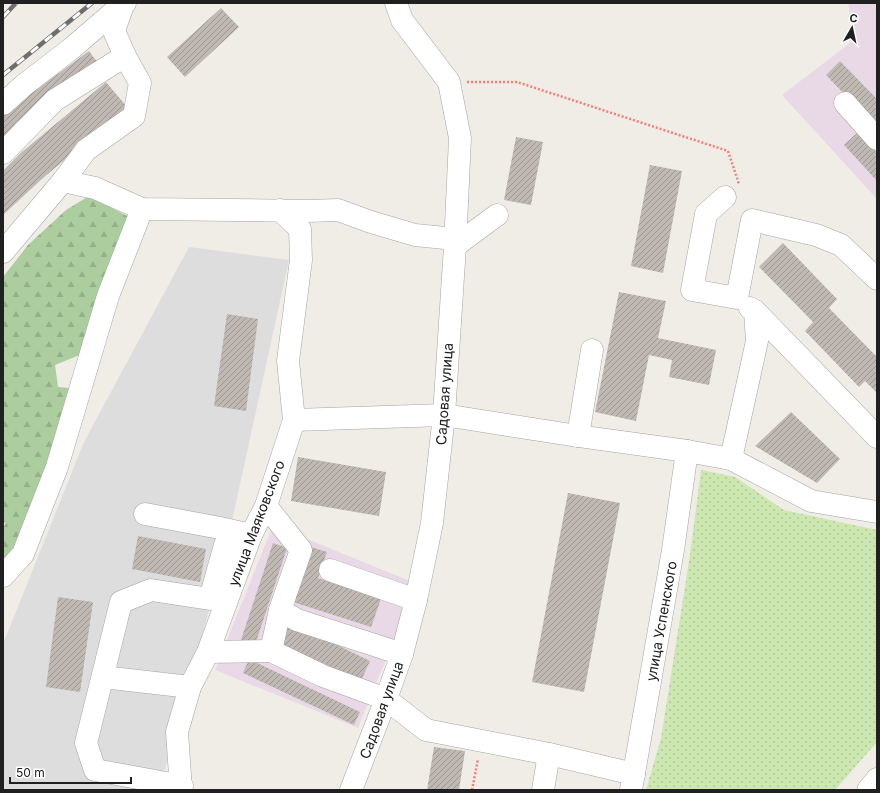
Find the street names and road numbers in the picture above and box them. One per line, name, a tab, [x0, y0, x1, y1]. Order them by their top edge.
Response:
street label: Садовая улица	[432, 342, 456, 446]
street label: улица Маяковского	[224, 458, 288, 588]
street label: улица Успенского	[642, 559, 680, 683]
street label: Садовая улица	[355, 659, 407, 761]

